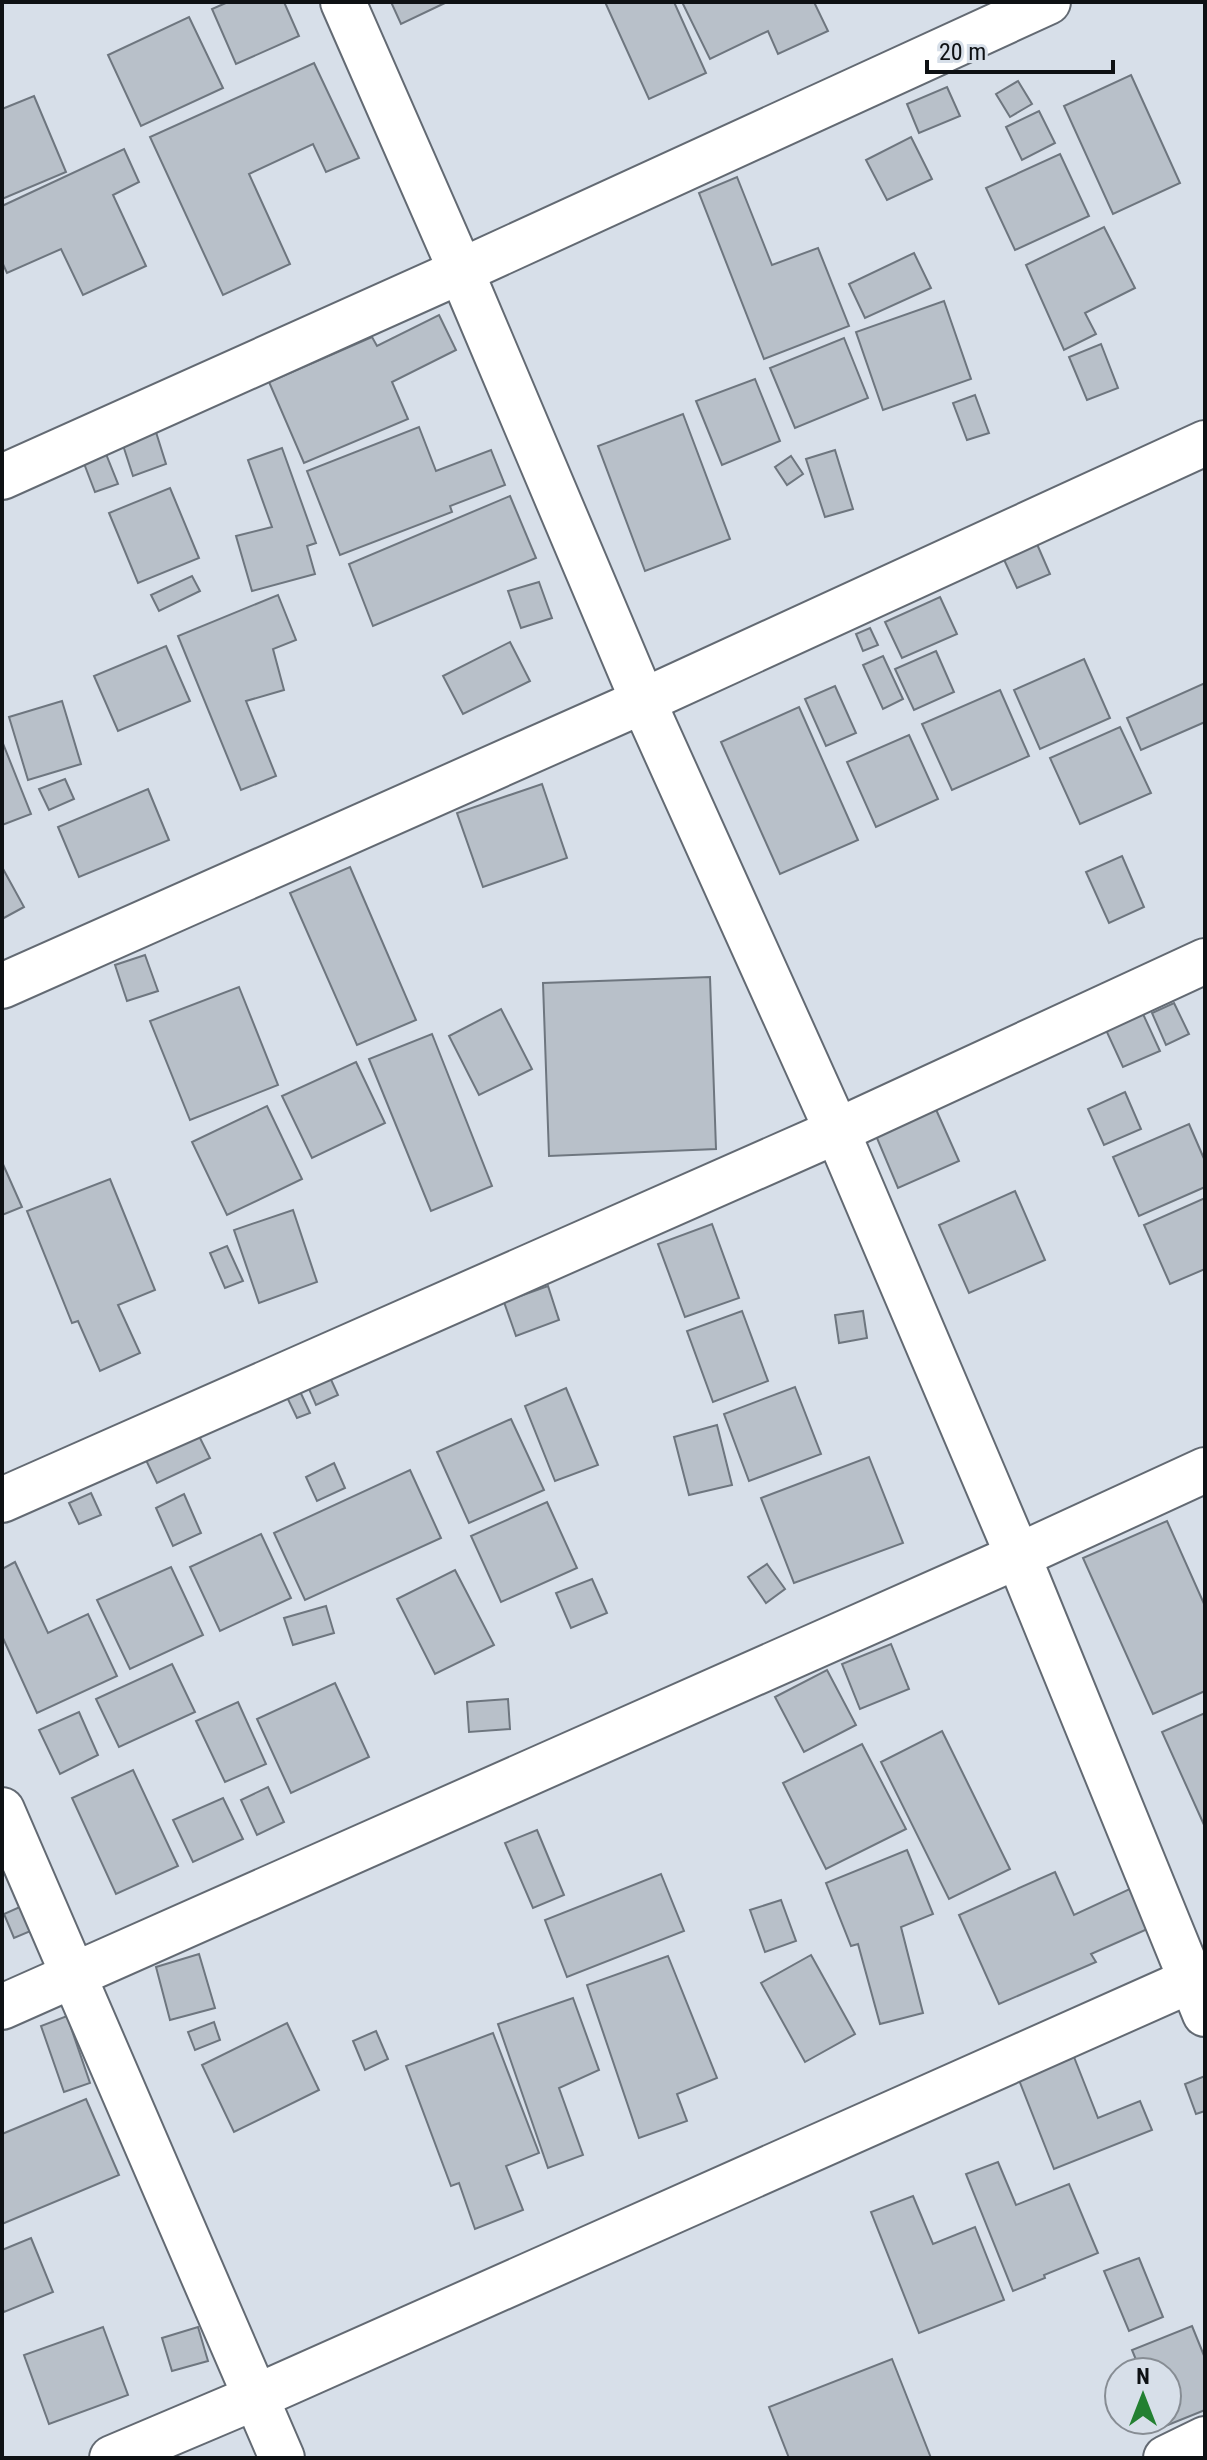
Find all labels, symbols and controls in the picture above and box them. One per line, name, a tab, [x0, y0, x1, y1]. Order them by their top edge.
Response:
scale bar	[927, 24, 1113, 74]
text: 20 m	[939, 38, 986, 66]
north arrow	[1103, 2356, 1183, 2436]
text: N	[1136, 2364, 1150, 2389]

